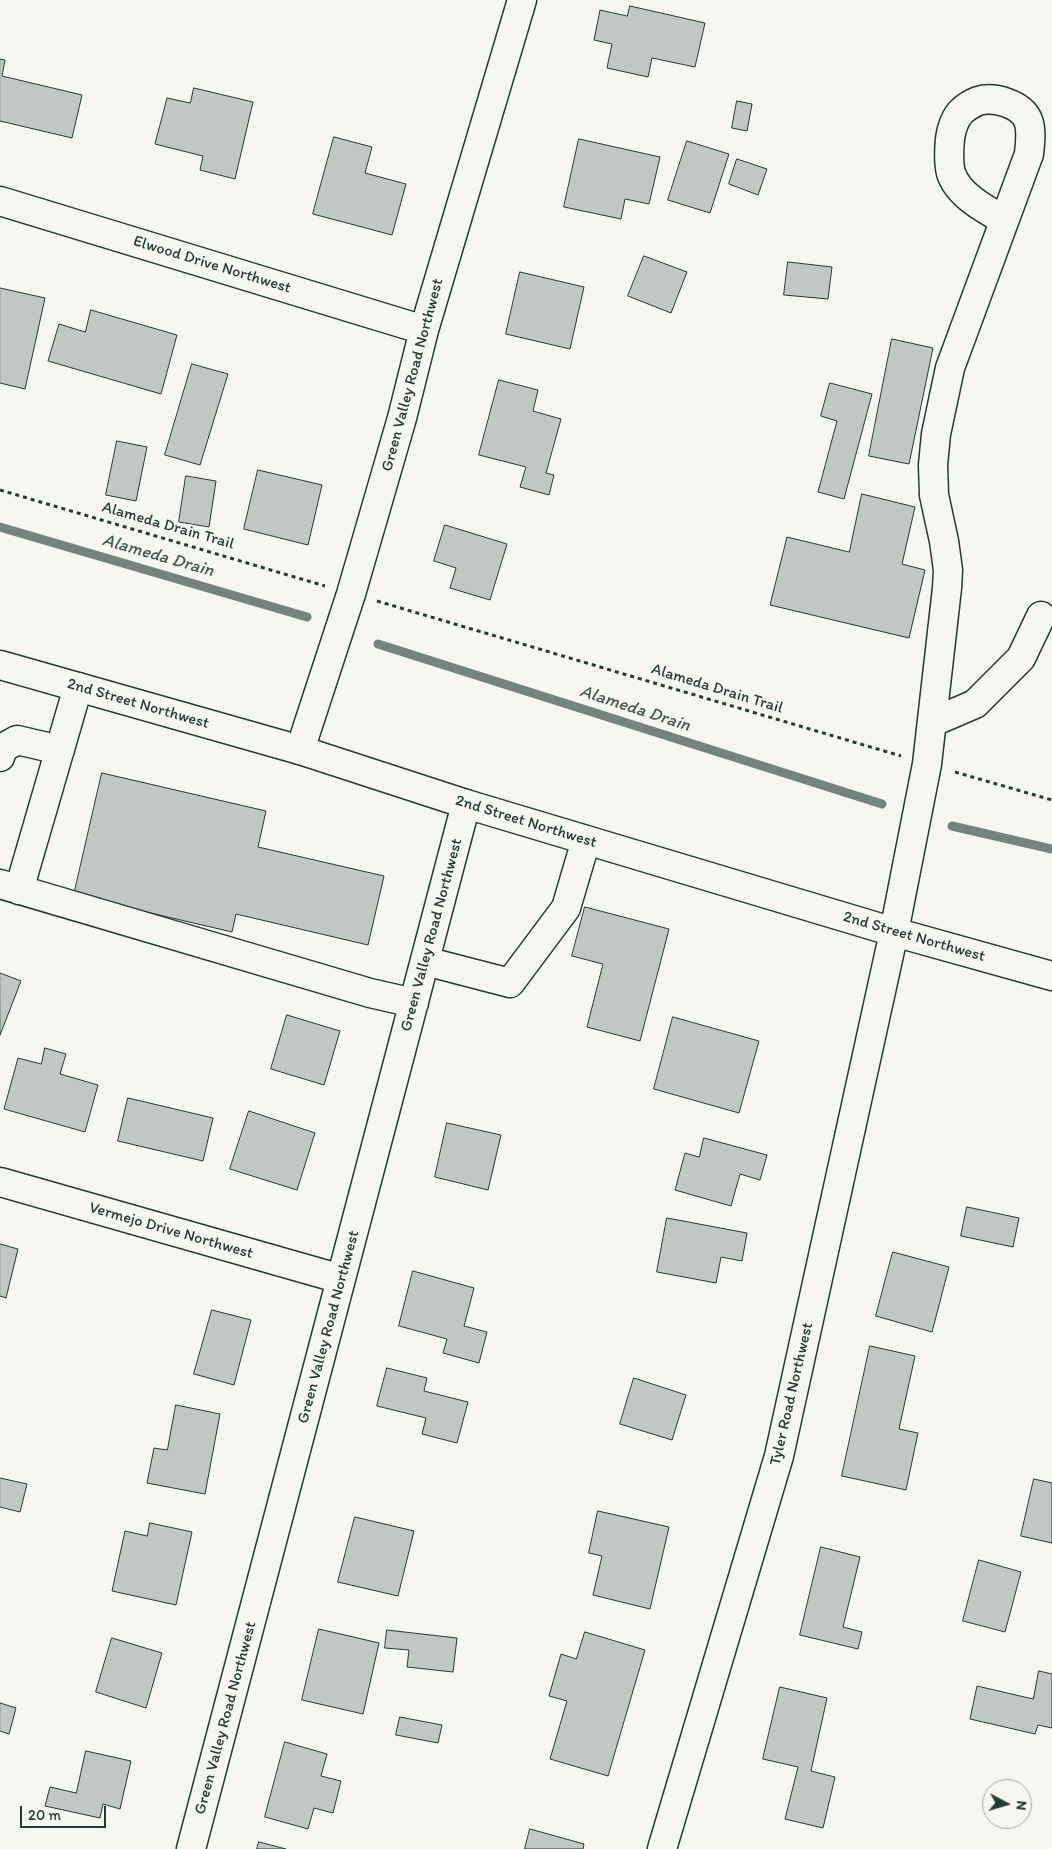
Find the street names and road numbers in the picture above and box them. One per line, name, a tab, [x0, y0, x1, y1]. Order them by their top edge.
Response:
street label: Elwood Drive Northwest	[131, 232, 293, 298]
street label: Green Valley Road Northwest	[378, 276, 448, 474]
street label: Alameda Drain Trail	[100, 498, 236, 554]
street label: Alameda Drain Trail	[649, 660, 785, 718]
street label: 2nd Street Northwest	[65, 675, 211, 733]
street label: 2nd Street Northwest	[453, 791, 599, 853]
street label: Green Valley Road Northwest	[397, 836, 467, 1034]
street label: 2nd Street Northwest	[841, 908, 987, 966]
street label: Vermejo Drive Northwest	[87, 1198, 255, 1264]
street label: Green Valley Road Northwest	[294, 1228, 364, 1426]
street label: Tyler Road Northwest	[766, 1320, 818, 1468]
street label: Green Valley Road Northwest	[191, 1619, 261, 1817]

